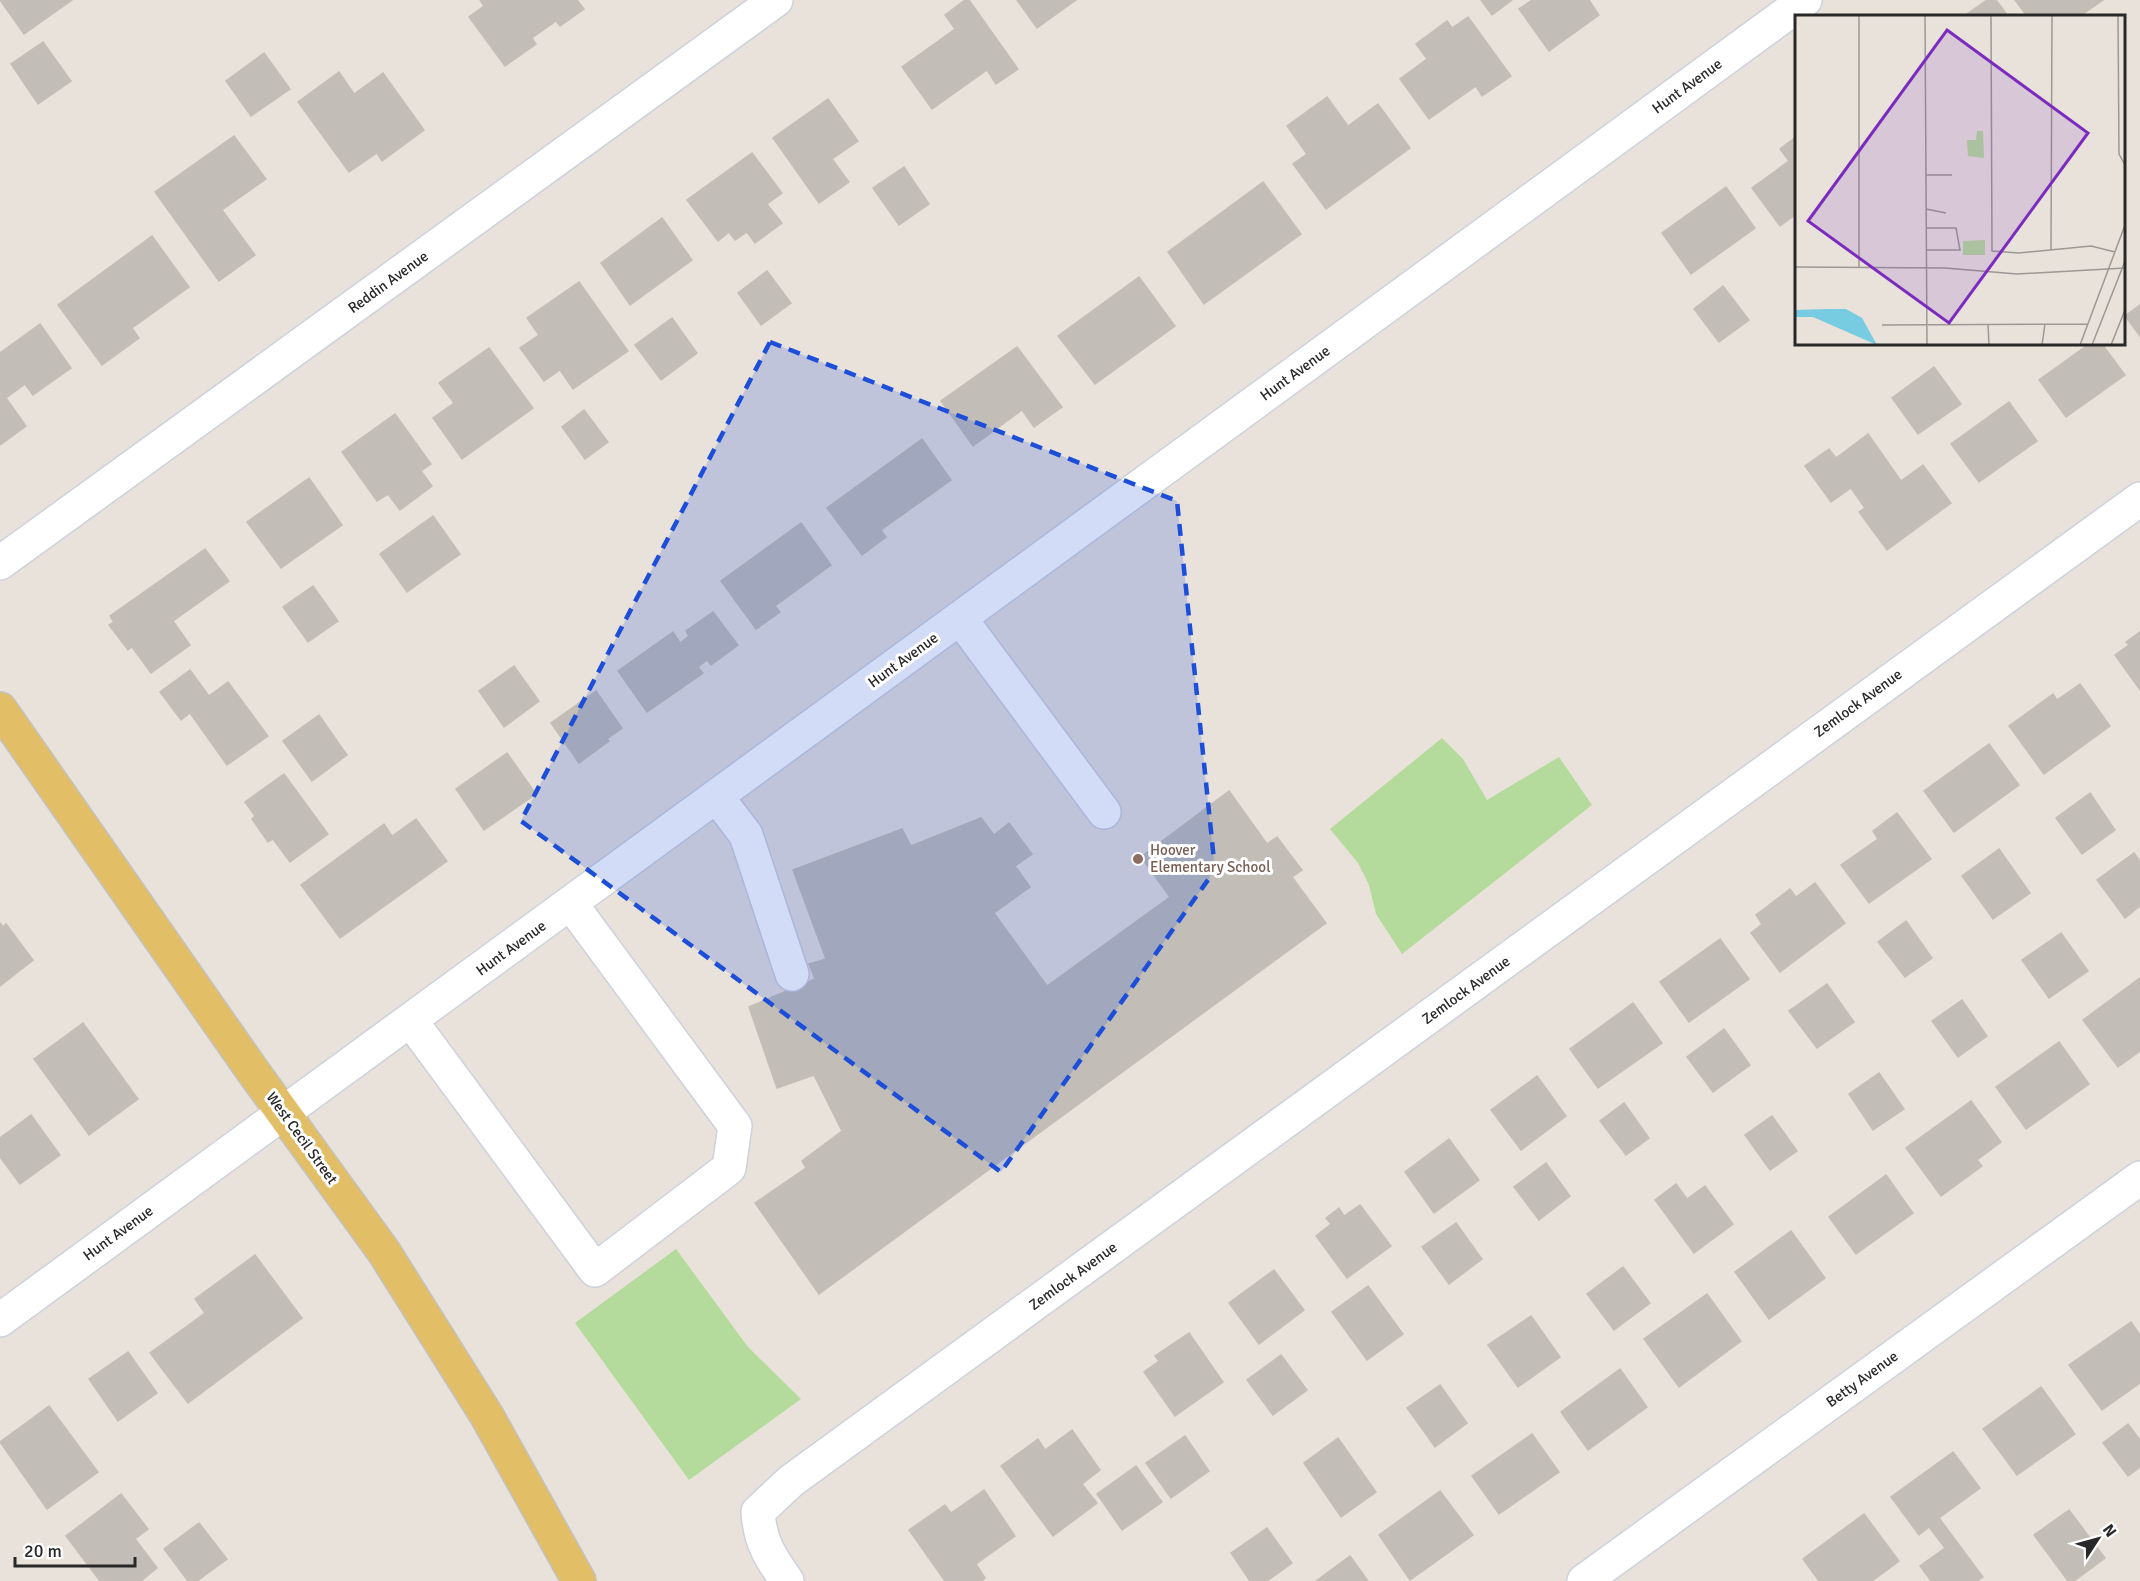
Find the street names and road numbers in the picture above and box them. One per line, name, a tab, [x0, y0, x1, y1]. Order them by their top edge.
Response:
street label: Hunt Avenue	[1649, 55, 1725, 117]
street label: Reddin Avenue	[344, 247, 432, 317]
street label: Hunt Avenue	[1257, 342, 1333, 404]
street label: Hunt Avenue	[865, 629, 941, 691]
street label: Zemlock Avenue	[1810, 665, 1906, 741]
street label: Hunt Avenue	[473, 917, 549, 979]
street label: Zemlock Avenue	[1418, 952, 1514, 1028]
street label: West Cecil Street	[263, 1088, 341, 1188]
street label: Hunt Avenue	[80, 1202, 156, 1264]
street label: Zemlock Avenue	[1025, 1238, 1121, 1314]
street label: Betty Avenue	[1823, 1347, 1901, 1411]

